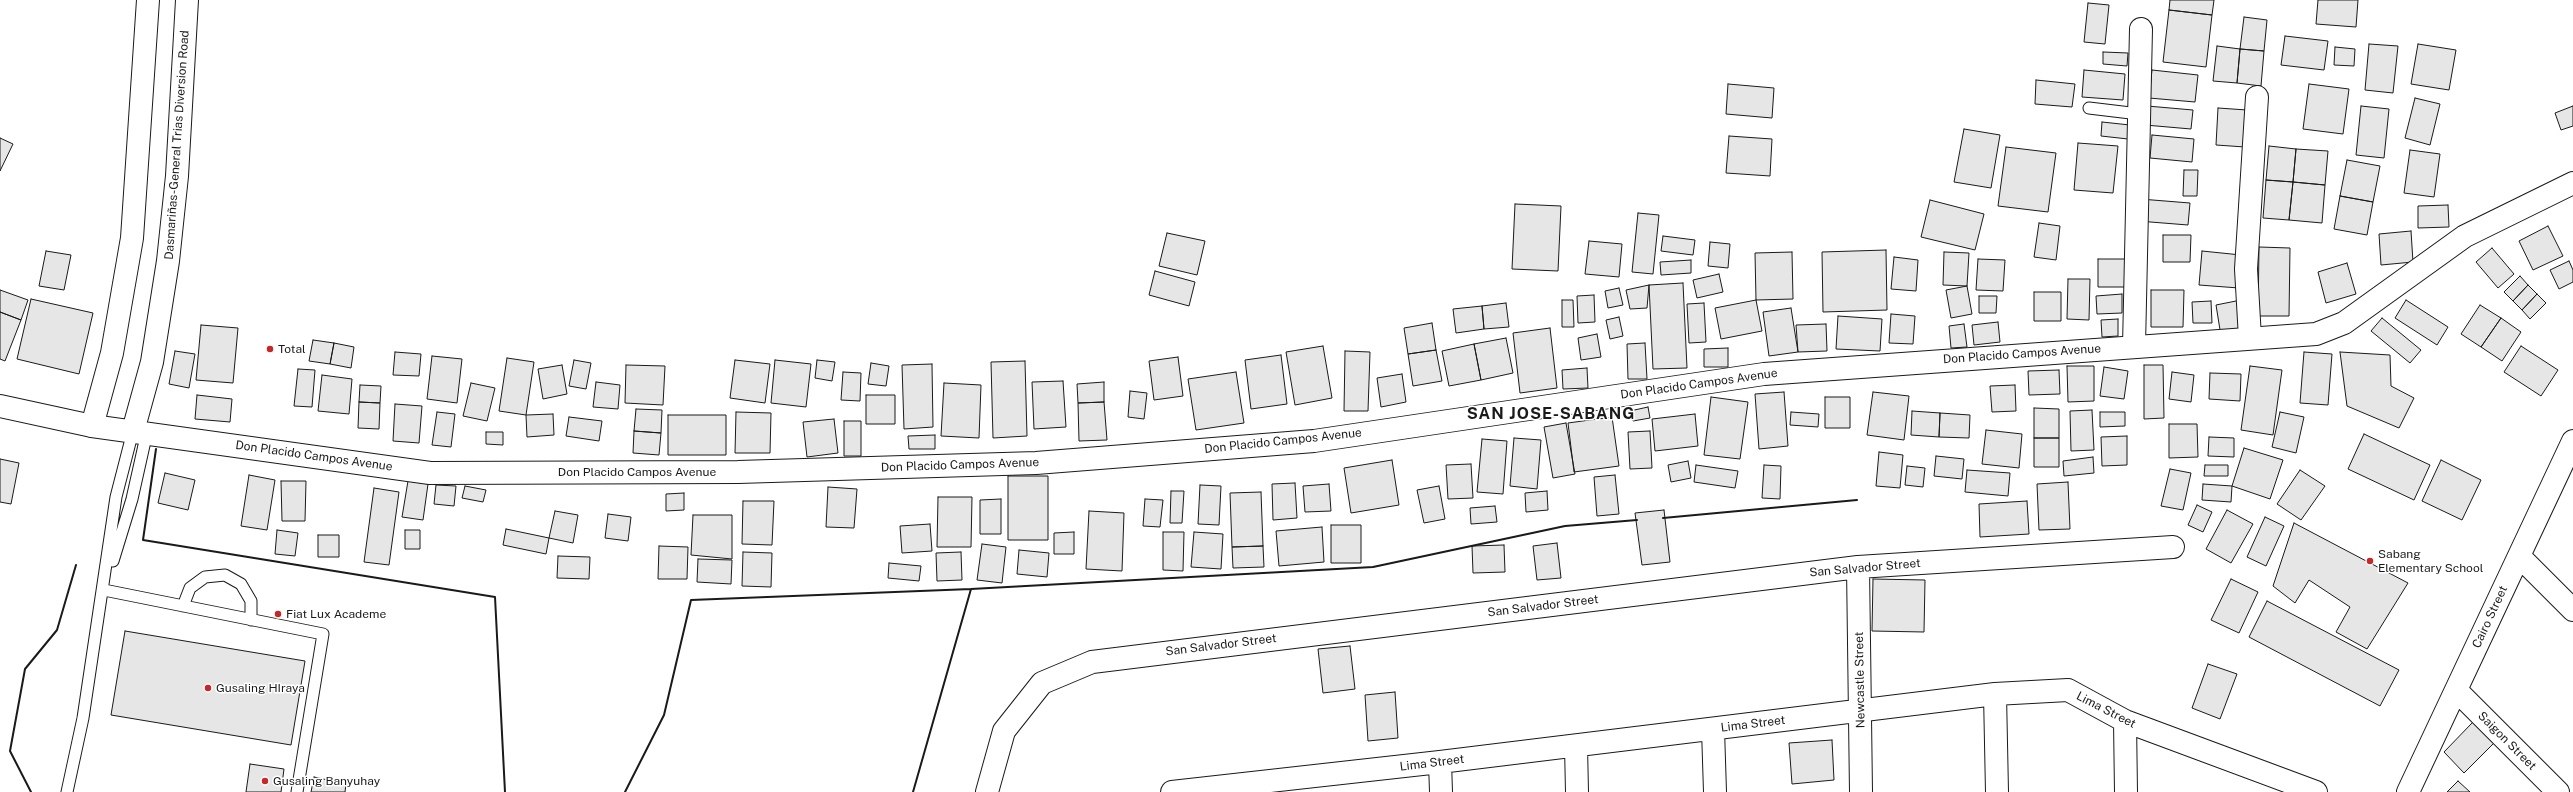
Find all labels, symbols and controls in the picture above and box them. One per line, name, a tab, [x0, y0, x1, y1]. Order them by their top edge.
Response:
street label: Dasmariñas-General Trias Diversion Road	[162, 30, 192, 260]
street label: Don Placido Campos Avenue	[1943, 341, 2101, 367]
place label: Total	[278, 342, 306, 356]
marker: Total	[265, 344, 275, 354]
street label: Don Placido Campos Avenue	[1620, 366, 1778, 402]
district label: SAN JOSE-SABANG	[1467, 404, 1635, 424]
street label: Don Placido Campos Avenue	[1204, 426, 1362, 456]
street label: Don Placido Campos Avenue	[235, 438, 393, 474]
street label: Don Placido Campos Avenue	[881, 455, 1039, 475]
street label: Don Placido Campos Avenue	[558, 465, 716, 479]
place label: Sabang Elementary School	[2378, 547, 2483, 575]
street label: San Salvador Street	[1809, 556, 1921, 580]
marker: Sabang Elementary School	[2365, 556, 2375, 566]
street label: Cairo Street	[2469, 583, 2511, 651]
street label: San Salvador Street	[1487, 592, 1599, 620]
place label: Fiat Lux Academe	[286, 607, 386, 621]
marker: Fiat Lux Academe	[273, 609, 283, 619]
street label: San Salvador Street	[1165, 631, 1277, 659]
street label: Newcastle Street	[1852, 632, 1868, 728]
place label: Gusaling HIraya	[216, 681, 305, 695]
marker: Gusaling HIraya	[203, 683, 213, 693]
street label: Lima Street	[2074, 689, 2138, 731]
street label: Saigon Street	[2475, 709, 2539, 773]
street label: Lima Street	[1720, 713, 1786, 735]
street label: Lima Street	[1399, 752, 1465, 774]
place label: Gusaling Banyuhay	[273, 774, 380, 788]
marker: Gusaling Banyuhay	[260, 776, 270, 786]

